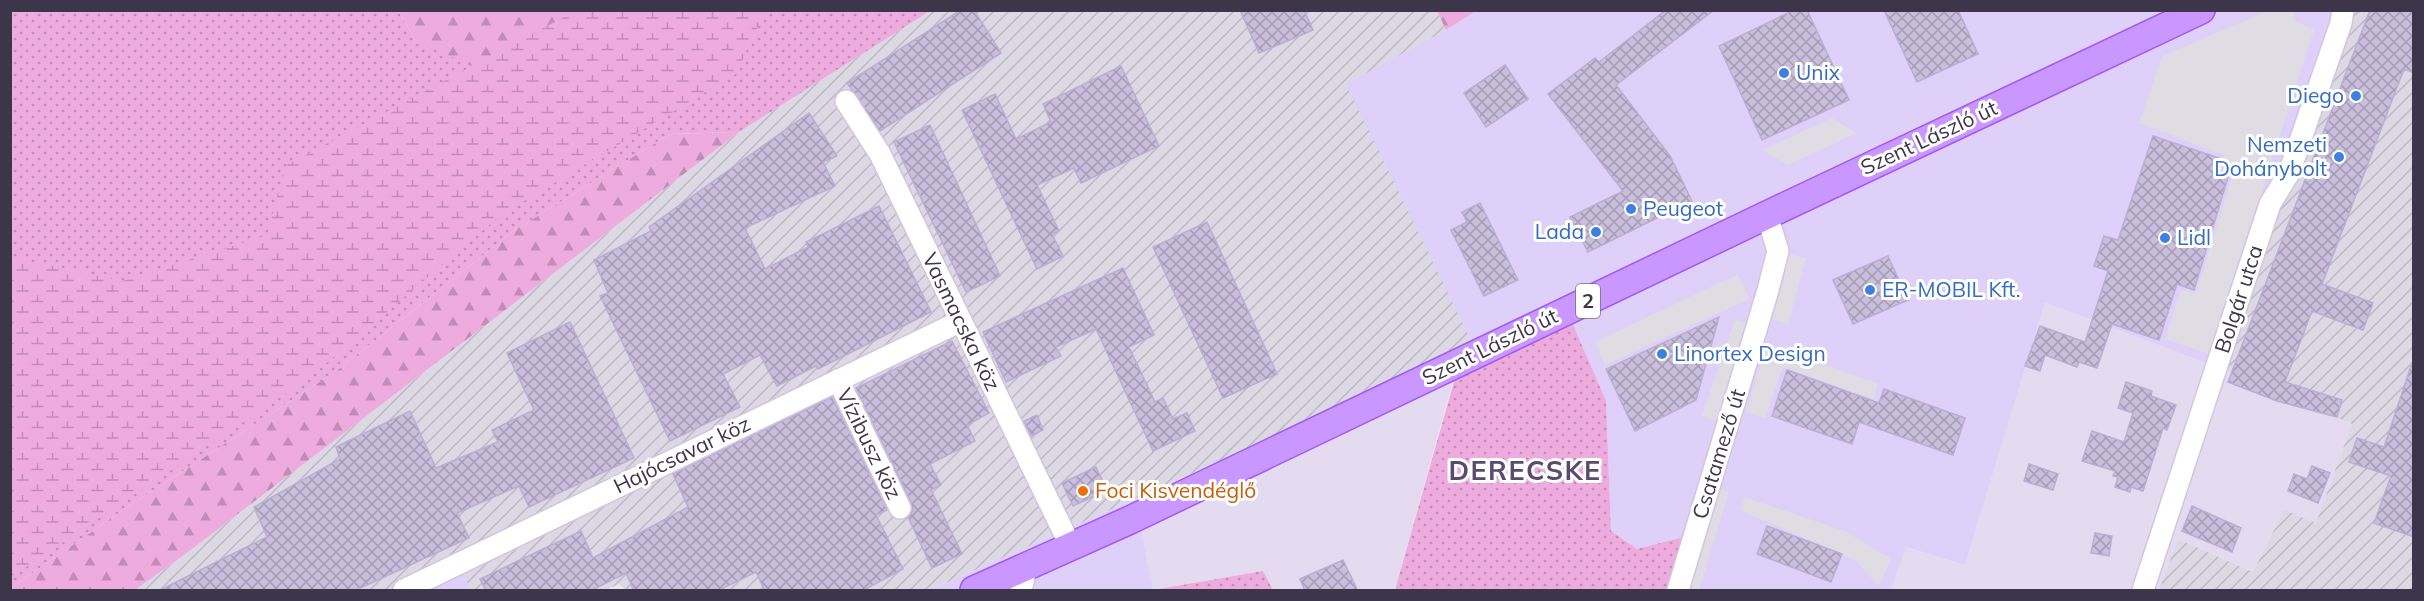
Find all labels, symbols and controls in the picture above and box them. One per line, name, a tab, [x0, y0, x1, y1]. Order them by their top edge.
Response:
place label: Unix	[1796, 59, 1840, 85]
marker: Unix	[1777, 66, 1791, 80]
place label: Diego	[2287, 82, 2344, 108]
marker: Diego	[2349, 89, 2363, 103]
street label: Szent László út	[1856, 94, 2001, 180]
place label: Nemzeti Dohánybolt	[2214, 131, 2327, 181]
marker: Nemzeti Dohánybolt	[2332, 150, 2346, 164]
place label: Peugeot	[1643, 195, 1723, 221]
marker: Peugeot	[1624, 202, 1638, 216]
place label: Lada	[1535, 218, 1584, 244]
place label: Lidl	[2177, 224, 2211, 250]
marker: Lada	[1589, 225, 1603, 239]
marker: Lidl	[2158, 231, 2172, 245]
street label: Bolgár utca	[2208, 241, 2268, 356]
street label: Vasmacska köz	[917, 248, 1007, 395]
place label: ER-MOBIL Kft.	[1882, 276, 2021, 302]
marker: ER-MOBIL Kft.	[1863, 283, 1877, 297]
road number: 2	[1576, 284, 1600, 318]
street label: Szent László út	[1418, 302, 1562, 390]
place label: Linortex Design	[1674, 340, 1826, 366]
marker: Linortex Design	[1655, 347, 1669, 361]
street label: Vízibusz köz	[832, 384, 908, 503]
street label: Csatamező út	[1686, 386, 1750, 522]
street label: Hajócsavar köz	[609, 410, 754, 498]
district label: DERECSKE	[1448, 453, 1602, 487]
place label: Foci Kisvendéglő	[1095, 477, 1256, 503]
marker: Foci Kisvendéglő	[1076, 484, 1090, 498]

